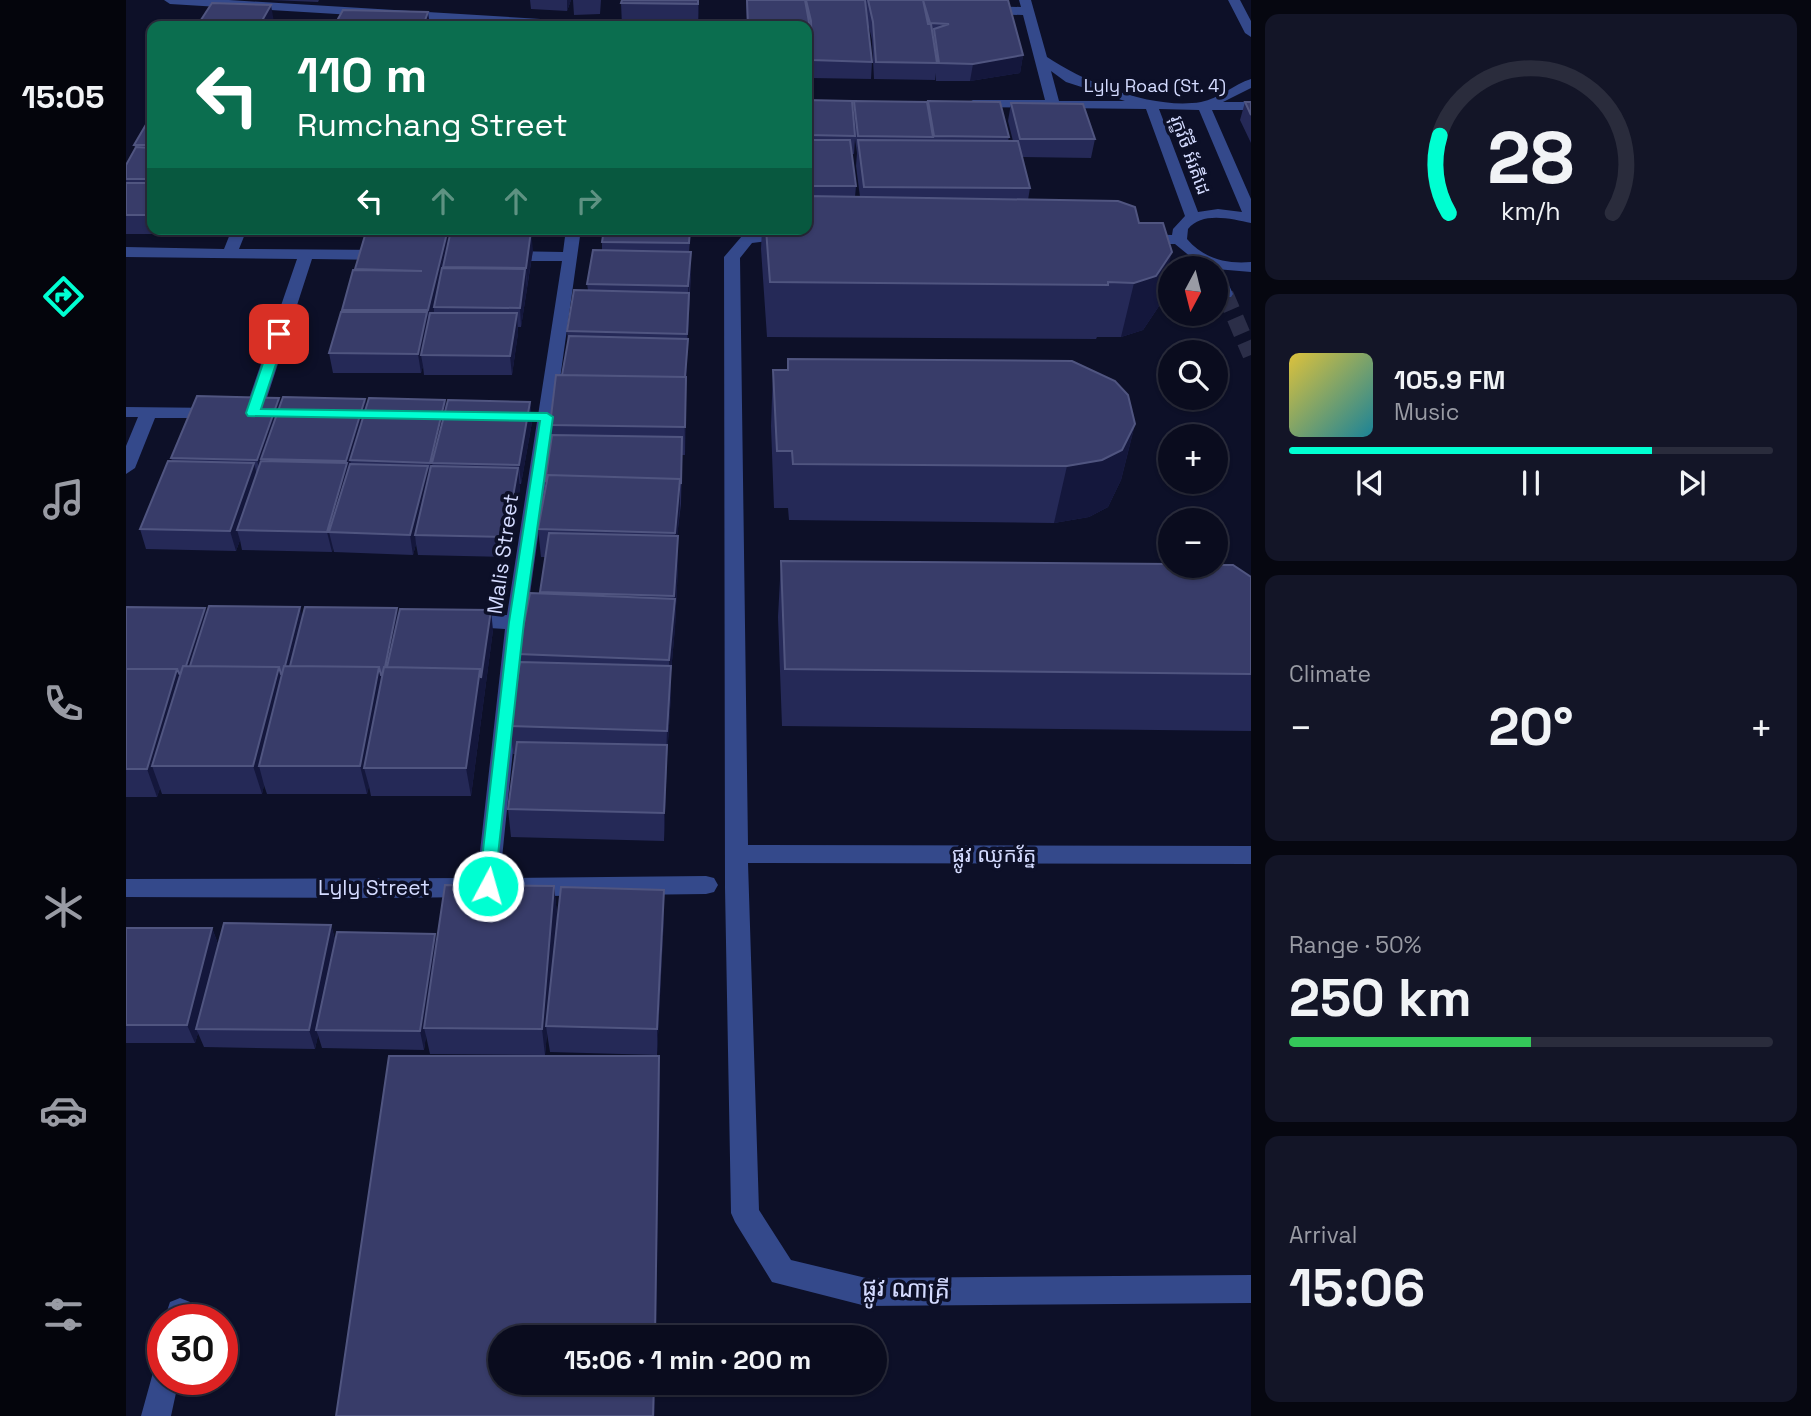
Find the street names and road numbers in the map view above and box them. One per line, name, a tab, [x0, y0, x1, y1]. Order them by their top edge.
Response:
street label: Lyly Road (St. 4)	[1084, 74, 1226, 97]
street label: រុក្ខវិថី អ័រគីដេ	[1164, 112, 1216, 198]
street label: Malis Street	[481, 492, 524, 616]
street label: ផ្លូវ ឈូករ័ត្ន	[952, 841, 1036, 874]
street label: Lyly Street	[318, 874, 430, 901]
street label: ផ្លូវ ណាគ្រី	[861, 1271, 951, 1313]

